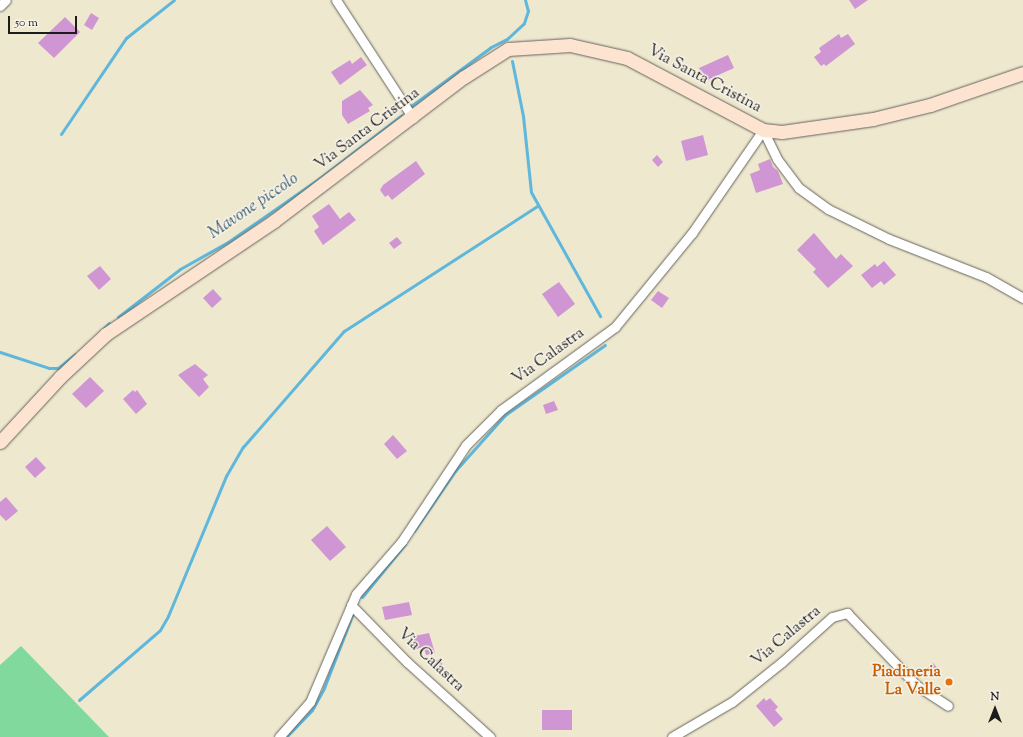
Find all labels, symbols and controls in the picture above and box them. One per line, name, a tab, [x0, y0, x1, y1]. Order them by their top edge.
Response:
scale bar	[10, 8, 79, 34]
text: 50 m	[15, 14, 38, 32]
street label: Via Santa Cristina	[644, 42, 764, 118]
street label: Via Santa Cristina	[312, 84, 424, 176]
water label: Mavone piccolo	[205, 169, 303, 245]
street label: Via Calastra	[509, 324, 589, 390]
street label: Via Calastra	[749, 603, 825, 671]
street label: Via Calastra	[393, 625, 467, 697]
place label: Piadineria La Valle	[872, 663, 941, 701]
marker: Piadineria La Valle	[944, 677, 954, 687]
north arrow	[975, 689, 1015, 729]
text: N	[991, 689, 999, 705]

